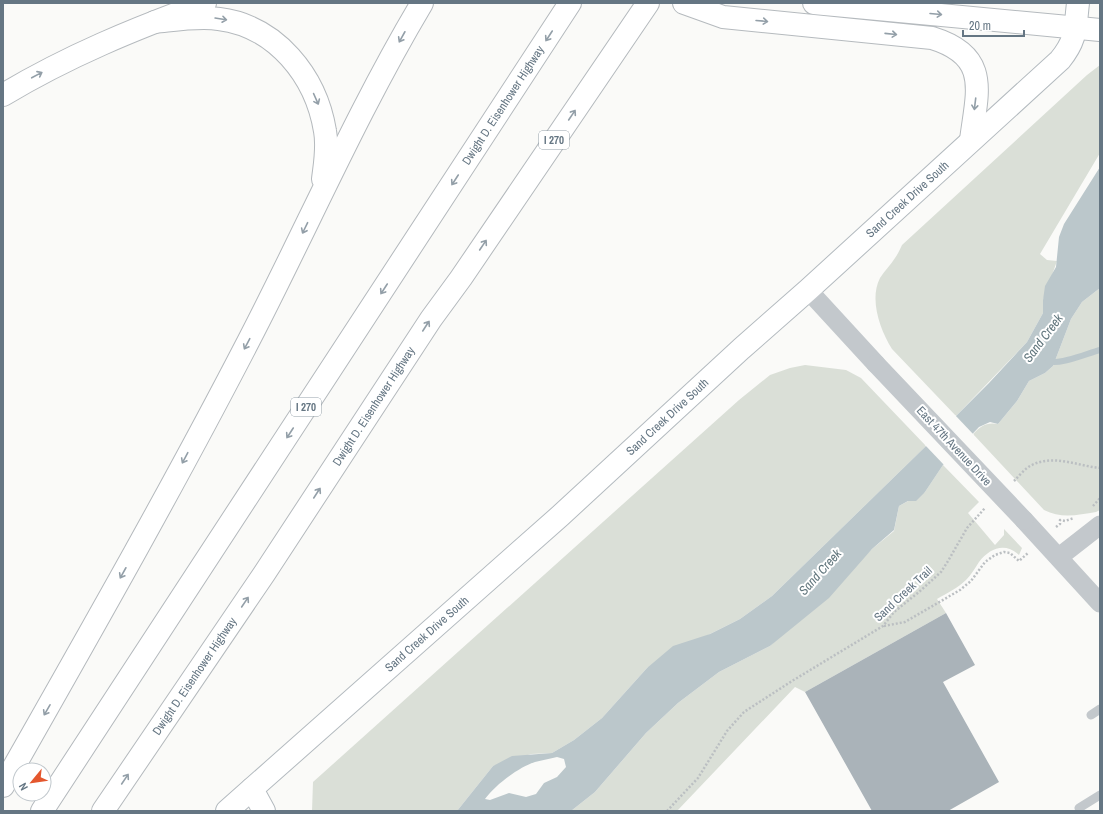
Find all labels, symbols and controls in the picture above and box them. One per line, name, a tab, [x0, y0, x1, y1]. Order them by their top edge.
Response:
one-way arrow	[930, 11, 943, 18]
scale bar	[963, 12, 1024, 38]
one-way arrow	[214, 15, 227, 23]
one-way arrow	[755, 17, 768, 25]
text: 20 m	[969, 18, 991, 34]
one-way arrow	[545, 30, 553, 41]
one-way arrow	[884, 30, 897, 38]
one-way arrow	[398, 31, 406, 43]
street label: Dwight D. Eisenhower Highway	[458, 43, 548, 168]
one-way arrow	[31, 71, 43, 79]
one-way arrow	[313, 93, 320, 105]
one-way arrow	[971, 97, 979, 110]
one-way arrow	[568, 110, 576, 121]
road number: I 270	[539, 131, 569, 149]
street label: Sand Creek Drive South	[863, 157, 952, 241]
one-way arrow	[451, 174, 459, 185]
one-way arrow	[300, 221, 308, 233]
one-way arrow	[478, 240, 487, 251]
one-way arrow	[380, 283, 388, 294]
water label: Sand Creek	[1019, 310, 1067, 366]
one-way arrow	[422, 321, 430, 332]
one-way arrow	[243, 338, 250, 350]
street label: Dwight D. Eisenhower Highway	[329, 344, 419, 469]
street label: Sand Creek Drive South	[623, 375, 712, 459]
road number: I 270	[291, 398, 321, 416]
street label: East 47th Avenue Drive	[913, 403, 995, 489]
one-way arrow	[286, 427, 294, 438]
one-way arrow	[181, 452, 189, 464]
one-way arrow	[313, 488, 321, 499]
water label: Sand Creek	[795, 545, 846, 599]
street label: Sand Creek Trail	[871, 563, 935, 625]
one-way arrow	[118, 566, 126, 578]
street label: Sand Creek Drive South	[382, 593, 472, 675]
one-way arrow	[241, 596, 249, 607]
street label: Dwight D. Eisenhower Highway	[149, 614, 240, 738]
one-way arrow	[42, 704, 50, 716]
north arrow	[12, 762, 52, 802]
one-way arrow	[120, 773, 129, 784]
text: N	[16, 781, 31, 793]

